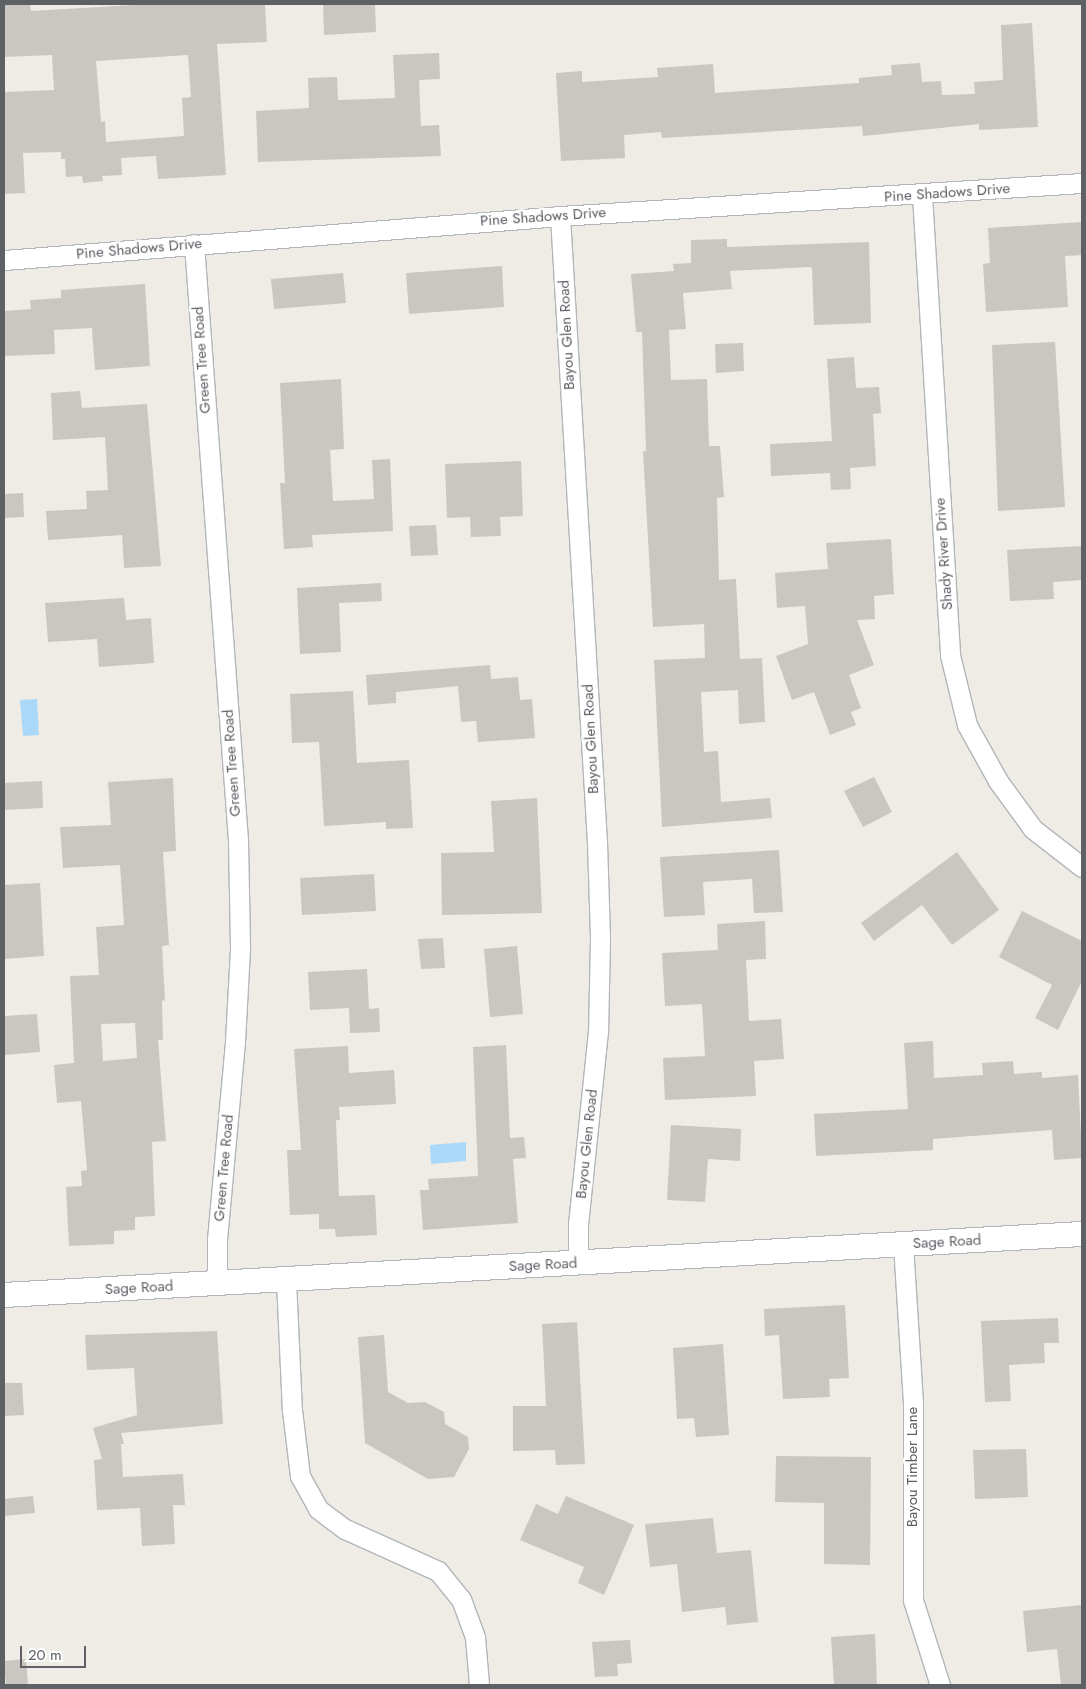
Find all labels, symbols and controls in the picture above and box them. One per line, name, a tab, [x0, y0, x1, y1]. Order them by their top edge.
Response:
street label: Pine Shadows Drive	[883, 180, 1011, 206]
street label: Pine Shadows Drive	[479, 204, 607, 230]
street label: Pine Shadows Drive	[75, 235, 203, 263]
street label: Bayou Glen Road	[555, 280, 579, 390]
street label: Green Tree Road	[189, 306, 215, 414]
street label: Shady River Drive	[931, 497, 957, 611]
street label: Bayou Glen Road	[579, 684, 603, 794]
street label: Green Tree Road	[219, 709, 245, 817]
street label: Bayou Glen Road	[572, 1088, 602, 1200]
street label: Green Tree Road	[210, 1114, 238, 1222]
street label: Sage Road	[912, 1231, 982, 1253]
street label: Sage Road	[508, 1254, 578, 1276]
street label: Sage Road	[104, 1277, 174, 1299]
street label: Bayou Timber Lane	[904, 1407, 922, 1527]
scale bar	[22, 1636, 89, 1668]
text: 20 m	[28, 1644, 62, 1666]

